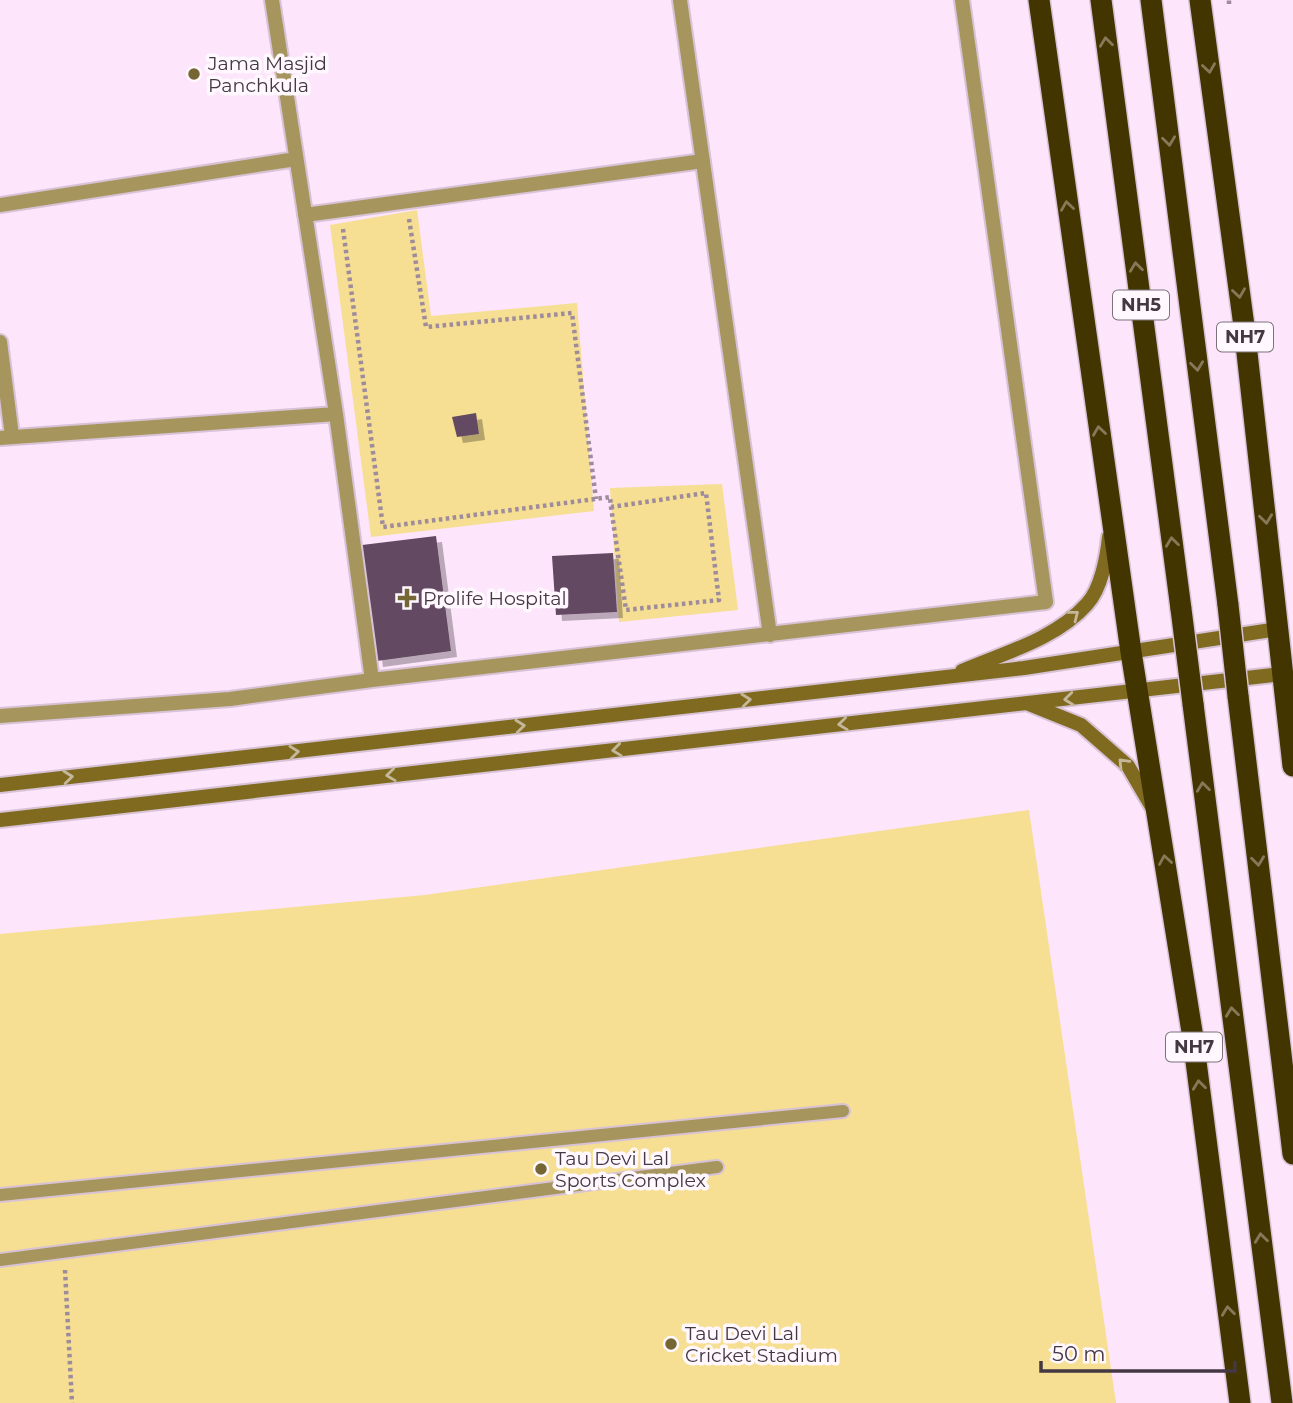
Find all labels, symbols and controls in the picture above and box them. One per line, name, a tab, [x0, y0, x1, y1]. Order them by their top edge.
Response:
one-way arrow	[1099, 36, 1114, 48]
place label: Jama Masjid Panchkula	[207, 52, 327, 97]
one-way arrow	[1201, 62, 1216, 73]
marker: Jama Masjid Panchkula	[186, 66, 202, 82]
one-way arrow	[1161, 135, 1176, 146]
one-way arrow	[1060, 200, 1075, 211]
one-way arrow	[1129, 262, 1144, 273]
one-way arrow	[1231, 287, 1246, 299]
road number: NH5	[1113, 290, 1169, 320]
road number: NH7	[1217, 323, 1273, 352]
one-way arrow	[1190, 360, 1205, 372]
one-way arrow	[1092, 425, 1107, 437]
one-way arrow	[1258, 513, 1273, 525]
one-way arrow	[1165, 536, 1180, 547]
place label: Prolife Hospital	[423, 587, 567, 610]
marker: Prolife Hospital	[397, 588, 417, 608]
one-way arrow	[1067, 610, 1079, 623]
one-way arrow	[1063, 691, 1075, 706]
one-way arrow	[741, 693, 752, 708]
one-way arrow	[837, 716, 848, 731]
one-way arrow	[514, 718, 526, 733]
one-way arrow	[611, 742, 622, 757]
one-way arrow	[288, 744, 300, 759]
one-way arrow	[1118, 758, 1131, 771]
one-way arrow	[385, 768, 396, 783]
one-way arrow	[62, 770, 74, 785]
one-way arrow	[1196, 781, 1211, 793]
one-way arrow	[1158, 854, 1173, 866]
one-way arrow	[1250, 855, 1265, 867]
one-way arrow	[1225, 1006, 1240, 1018]
road number: NH7	[1166, 1032, 1222, 1062]
one-way arrow	[1191, 1080, 1206, 1091]
place label: Tau Devi Lal Sports Complex	[555, 1147, 706, 1192]
marker: Tau Devi Lal Sports Complex	[533, 1161, 549, 1177]
one-way arrow	[1254, 1232, 1269, 1244]
one-way arrow	[1220, 1305, 1235, 1317]
place label: Tau Devi Lal Cricket Stadium	[685, 1322, 838, 1367]
scale bar	[1041, 1330, 1235, 1374]
marker: Tau Devi Lal Cricket Stadium	[663, 1336, 679, 1352]
text: 50 m	[1052, 1341, 1106, 1366]

